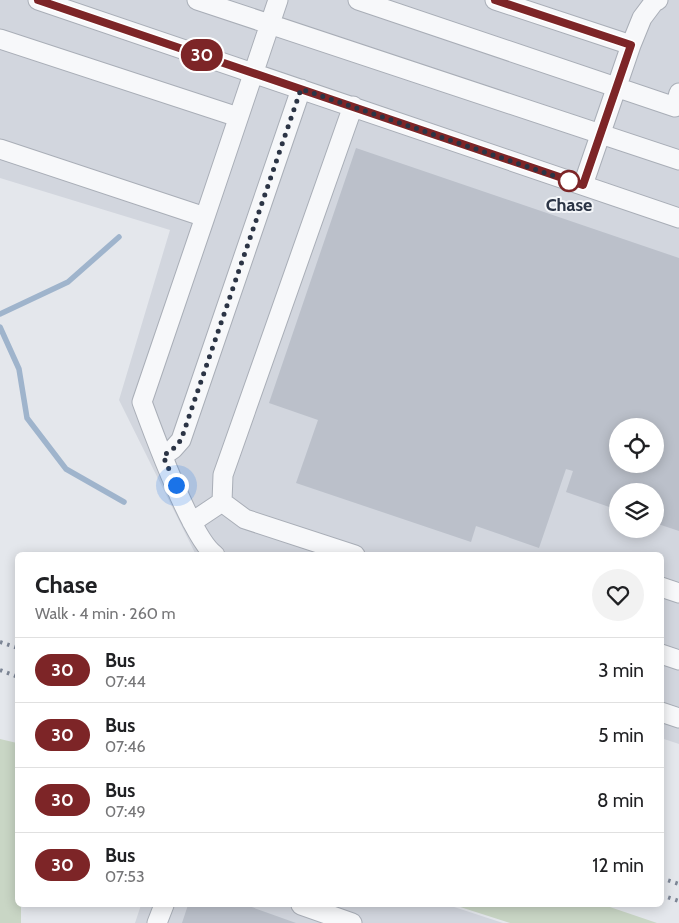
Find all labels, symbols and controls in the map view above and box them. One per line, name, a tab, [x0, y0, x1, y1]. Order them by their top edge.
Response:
line badge: 30	[180, 39, 224, 71]
text: 30	[191, 44, 213, 66]
marker: Chase	[558, 170, 580, 192]
place label: Chase	[546, 194, 592, 216]
map controls	[609, 418, 664, 538]
button: locate	[609, 418, 664, 473]
your location	[164, 473, 189, 498]
button: layers	[609, 483, 664, 538]
button: heart	[592, 569, 644, 621]
text: Chase	[35, 570, 97, 599]
text: Walk · 4 min · 260 m	[35, 604, 176, 623]
text: Bus	[105, 649, 135, 672]
text: 30	[51, 659, 74, 681]
text: 3 min	[598, 659, 644, 682]
text: 07:44	[105, 672, 146, 691]
text: Bus	[105, 714, 135, 737]
text: 30	[51, 724, 74, 746]
text: 5 min	[598, 724, 644, 747]
text: 07:46	[105, 737, 146, 756]
text: Bus	[105, 779, 135, 802]
text: 30	[51, 789, 74, 811]
text: 8 min	[597, 789, 644, 812]
text: 07:49	[105, 802, 146, 821]
text: Bus	[105, 844, 135, 867]
text: 30	[51, 854, 74, 876]
text: 12 min	[592, 854, 644, 877]
text: 07:53	[105, 867, 145, 886]

